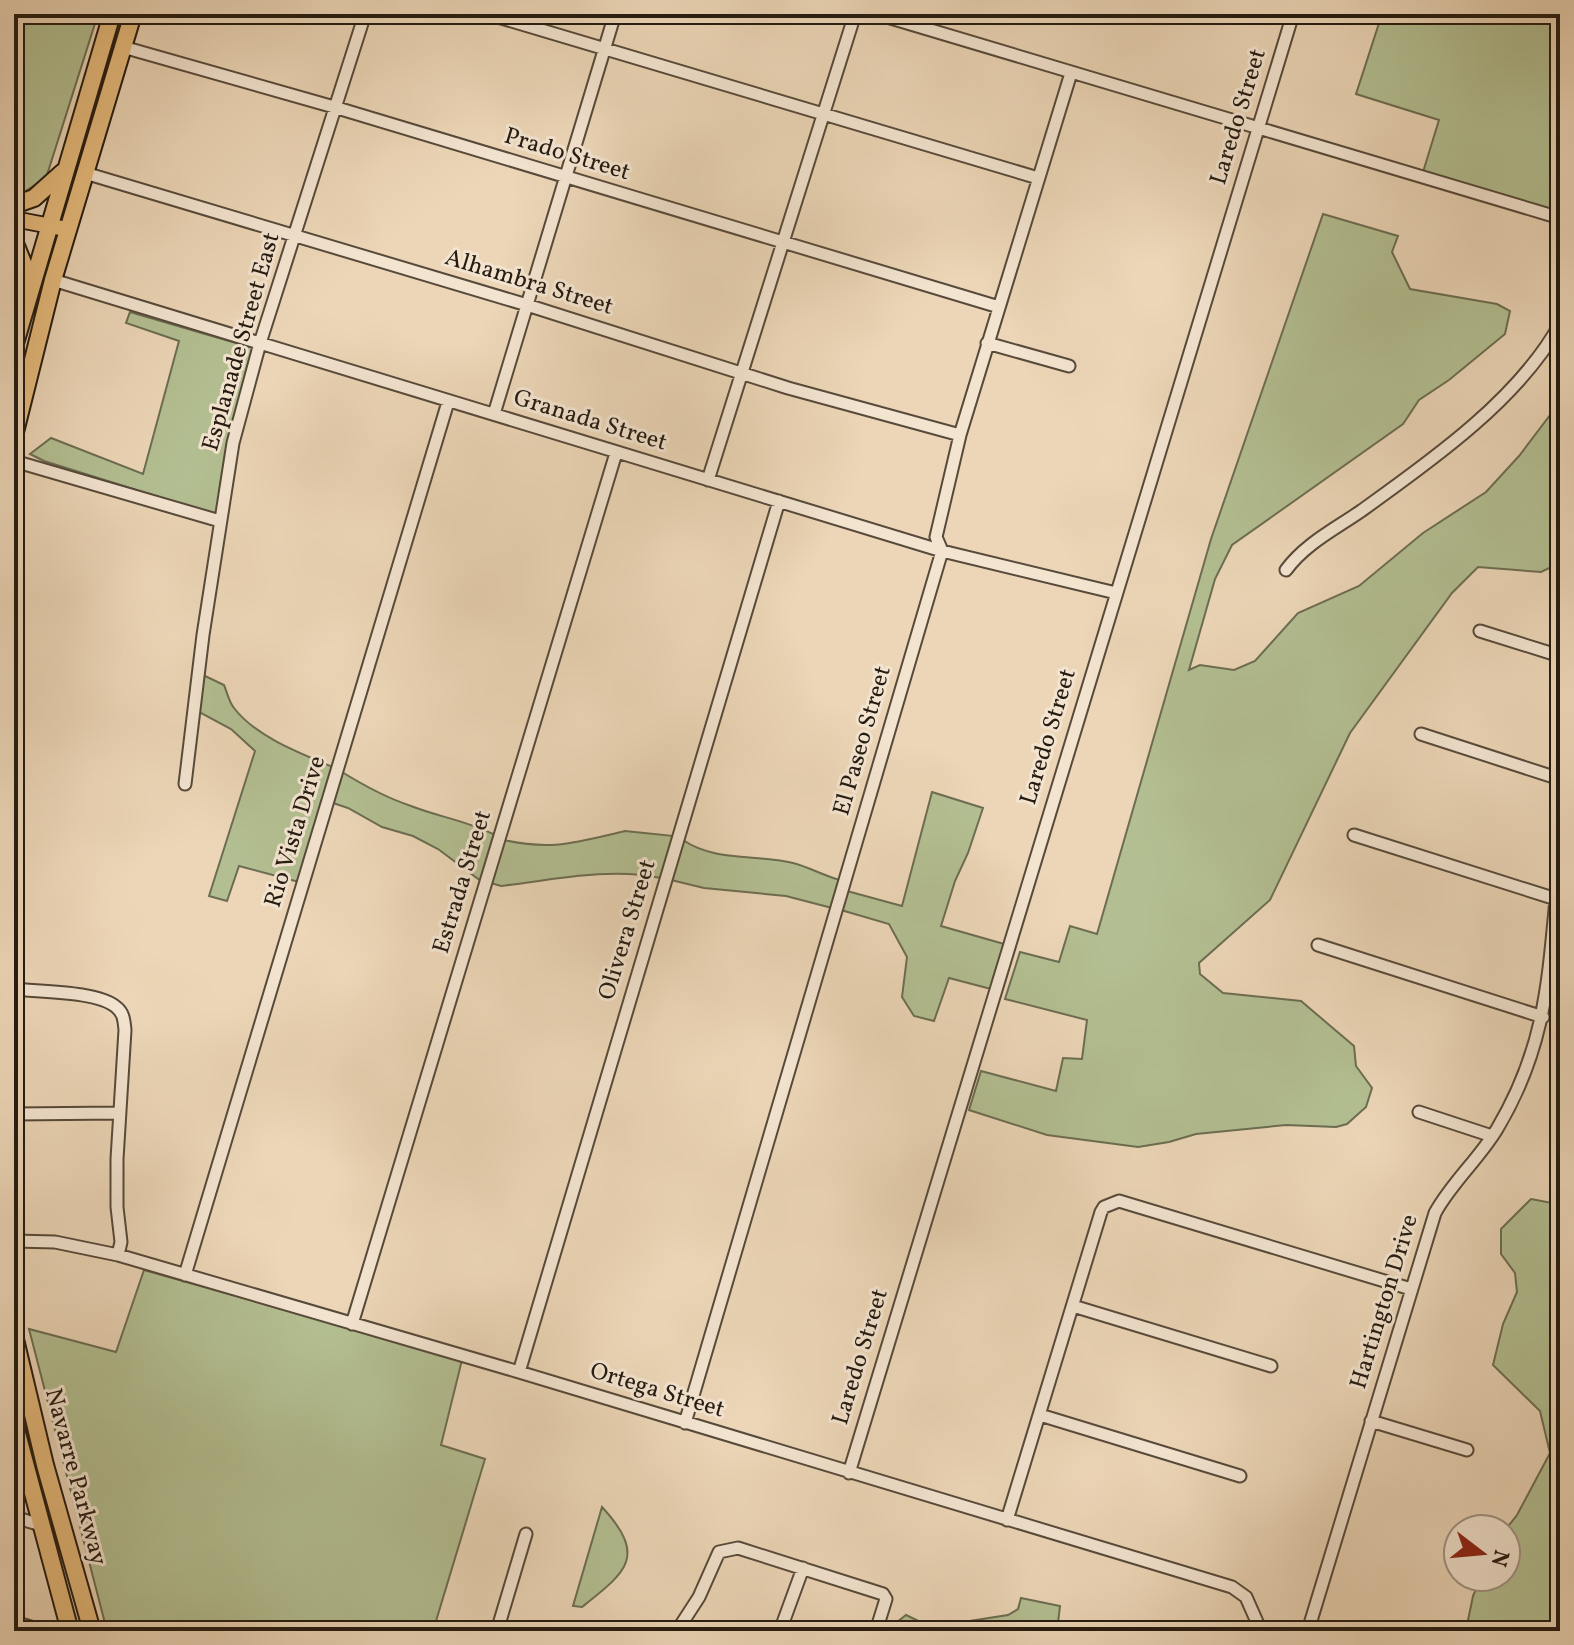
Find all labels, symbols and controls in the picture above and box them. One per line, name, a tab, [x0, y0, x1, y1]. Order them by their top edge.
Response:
street label: Laredo Street	[1202, 45, 1276, 189]
street label: Prado Street	[500, 120, 634, 190]
street label: Esplanade Street East	[194, 229, 290, 455]
street label: Alhambra Street	[441, 241, 617, 325]
street label: Granada Street	[509, 381, 671, 461]
street label: El Paseo Street	[825, 662, 901, 820]
street label: Laredo Street	[1012, 665, 1086, 809]
street label: Rio Vista Drive	[257, 752, 335, 912]
street label: Estrada Street	[425, 806, 501, 958]
street label: Olivera Street	[590, 855, 666, 1005]
street label: Hartington Drive	[1342, 1210, 1428, 1394]
street label: Laredo Street	[824, 1285, 898, 1429]
street label: Ortega Street	[586, 1354, 728, 1428]
street label: Navarre Parkway	[35, 1385, 115, 1569]
north arrow	[1442, 1513, 1522, 1593]
text: N	[1482, 1546, 1516, 1570]

